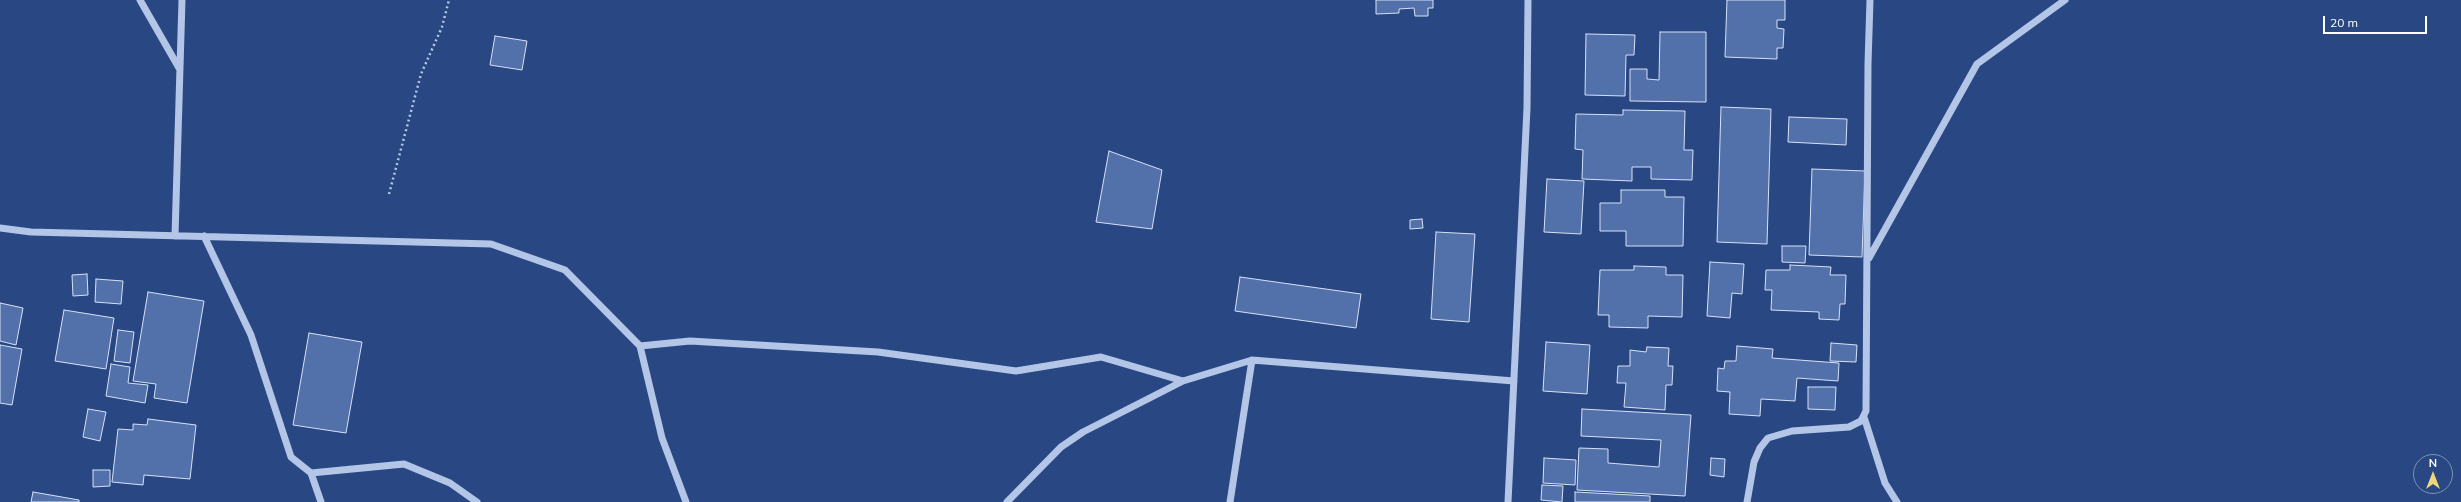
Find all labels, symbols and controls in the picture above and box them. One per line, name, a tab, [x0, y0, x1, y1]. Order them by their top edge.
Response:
scale bar	[2325, 8, 2429, 34]
text: 20 m	[2330, 15, 2358, 30]
north arrow	[2413, 454, 2453, 494]
text: N	[2429, 456, 2437, 470]

